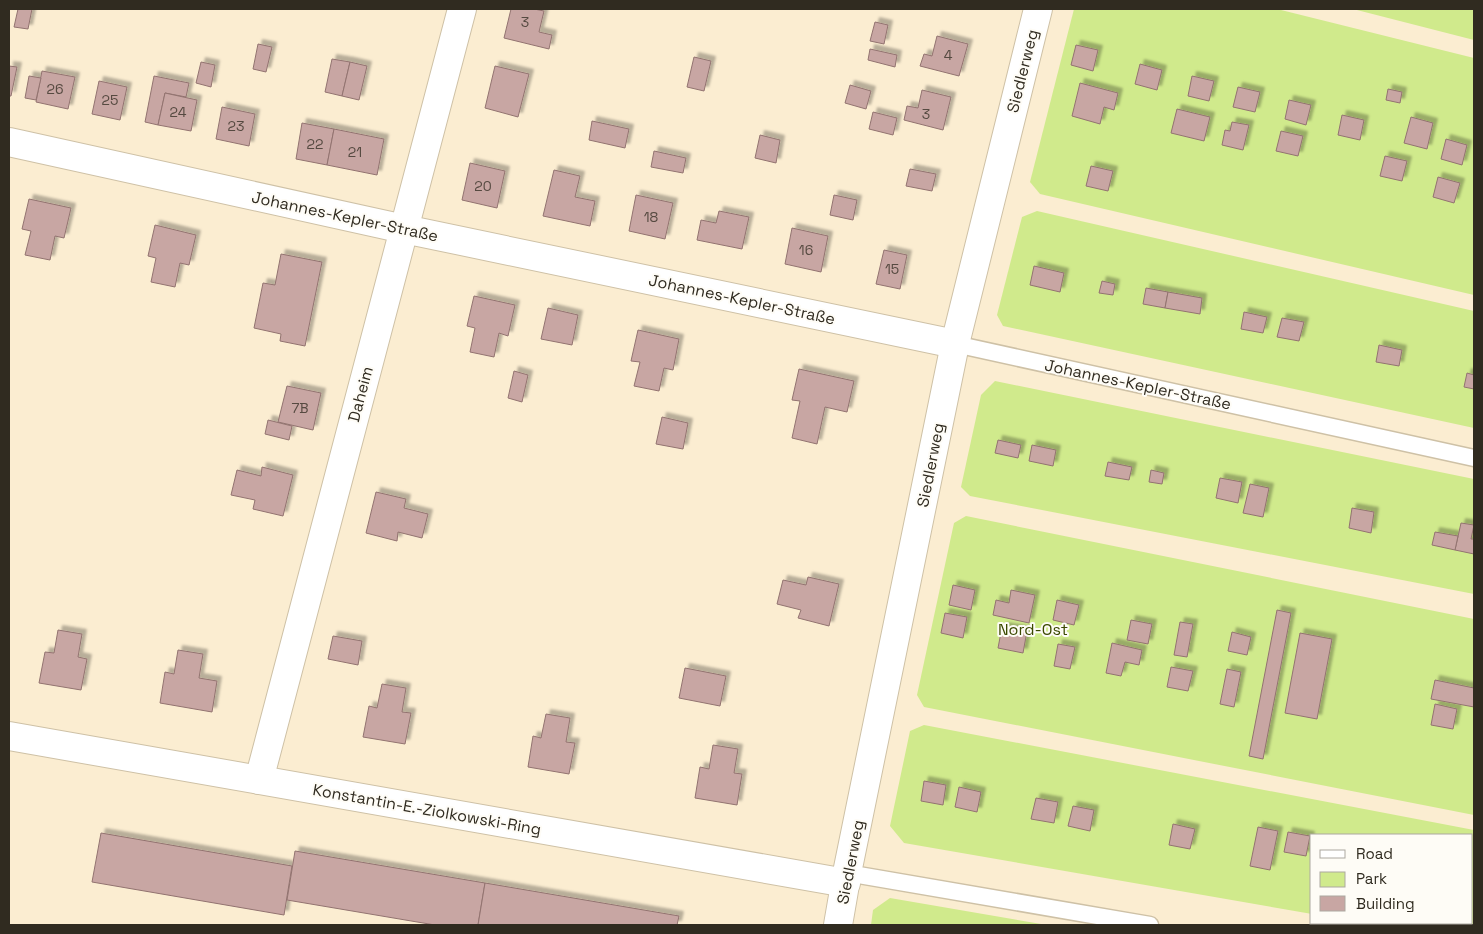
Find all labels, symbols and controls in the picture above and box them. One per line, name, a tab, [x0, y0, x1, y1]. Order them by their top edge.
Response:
house number: 3	[521, 13, 529, 31]
street label: Siedlerweg	[1002, 27, 1043, 115]
house number: 4	[944, 46, 953, 64]
house number: 26	[46, 80, 64, 98]
house number: 25	[102, 91, 118, 109]
house number: 24	[170, 103, 187, 121]
house number: 3	[922, 105, 930, 123]
house number: 23	[228, 117, 244, 135]
house number: 22	[307, 135, 323, 153]
house number: 21	[348, 143, 362, 161]
house number: 20	[474, 177, 492, 195]
street label: Johannes-Kepler-Straße	[250, 186, 440, 247]
house number: 18	[644, 208, 659, 226]
house number: 16	[799, 241, 813, 259]
house number: 15	[885, 260, 899, 278]
street label: Johannes-Kepler-Straße	[647, 269, 837, 330]
street label: Johannes-Kepler-Straße	[1043, 354, 1233, 415]
street label: Daheim	[343, 364, 378, 424]
house number: 7B	[291, 399, 309, 417]
street label: Siedlerweg	[912, 421, 949, 509]
park label: Nord-Ost	[998, 619, 1068, 640]
street label: Konstantin-E.-Ziolkowski-Ring	[311, 779, 543, 840]
street label: Siedlerweg	[832, 818, 869, 906]
legend	[1310, 834, 1473, 924]
text: Road	[1356, 844, 1393, 863]
text: Park	[1356, 869, 1387, 888]
text: Building	[1356, 894, 1415, 913]

